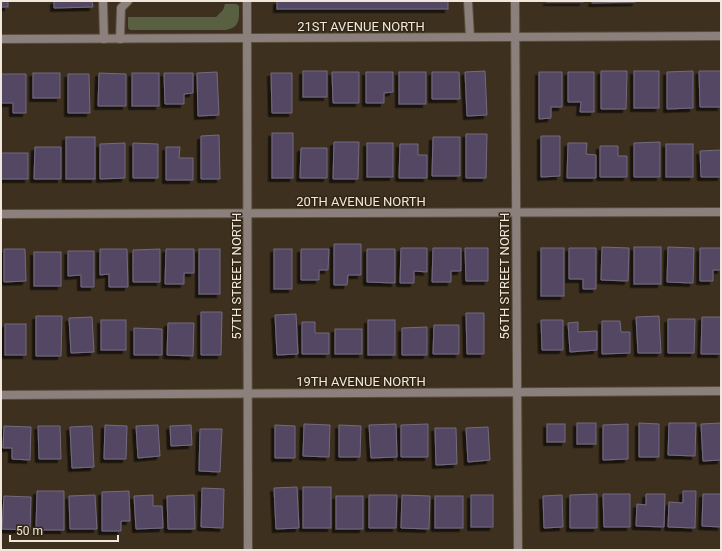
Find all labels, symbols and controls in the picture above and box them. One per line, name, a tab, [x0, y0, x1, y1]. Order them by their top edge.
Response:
street label: 21ST AVENUE NORTH	[297, 19, 425, 34]
street label: 20TH AVENUE NORTH	[296, 194, 426, 209]
street label: 57TH STREET NORTH	[229, 213, 244, 339]
street label: 56TH STREET NORTH	[497, 213, 512, 339]
street label: 19TH AVENUE NORTH	[296, 374, 426, 389]
scale bar	[10, 517, 118, 543]
text: 50 m	[16, 524, 43, 538]

